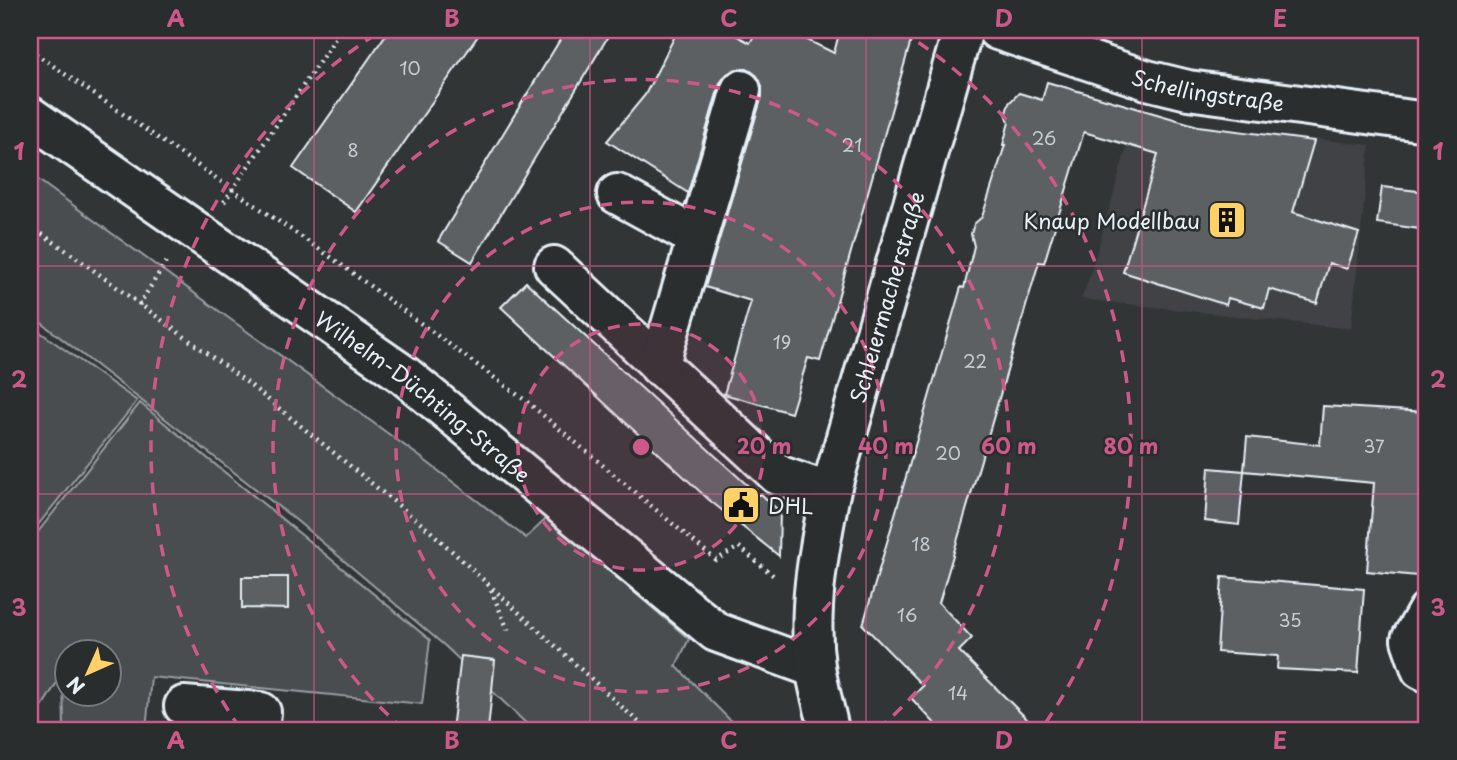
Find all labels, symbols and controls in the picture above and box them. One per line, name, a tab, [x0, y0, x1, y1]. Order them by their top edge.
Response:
text: A	[167, 0, 185, 35]
text: B	[444, 0, 460, 35]
text: C	[720, 0, 738, 35]
text: D	[995, 0, 1013, 35]
text: E	[1273, 0, 1287, 35]
house number: 10	[399, 54, 421, 81]
street label: Schellingstraße	[1127, 60, 1286, 119]
house number: 26	[1032, 124, 1056, 151]
house number: 21	[842, 131, 862, 158]
text: 1	[14, 133, 25, 168]
text: 1	[1433, 133, 1444, 168]
house number: 8	[347, 136, 359, 163]
street label: Schleiermacherstraße	[841, 187, 932, 407]
building icon: Knaup Modellbau	[1206, 199, 1248, 241]
place label: Knaup Modellbau	[1023, 204, 1200, 236]
street label: Wilhelm-Düchting-Straße	[309, 302, 538, 489]
house number: 19	[773, 328, 791, 355]
house number: 22	[963, 347, 987, 374]
text: 2	[11, 361, 27, 396]
text: 2	[1430, 361, 1446, 396]
text: 20 m	[737, 429, 791, 461]
text: 40 m	[858, 429, 914, 461]
text: 60 m	[981, 429, 1037, 461]
text: 80 m	[1104, 429, 1158, 461]
house number: 37	[1363, 432, 1385, 459]
centre of rings	[629, 435, 653, 459]
house number: 20	[935, 439, 961, 466]
public building icon: DHL	[720, 484, 762, 526]
place label: DHL	[768, 489, 813, 521]
house number: 18	[911, 530, 931, 557]
text: 3	[11, 589, 27, 624]
text: 3	[1430, 589, 1446, 624]
house number: 16	[897, 601, 917, 628]
house number: 35	[1278, 606, 1302, 633]
north arrow	[52, 638, 122, 708]
text: N	[60, 671, 90, 701]
house number: 14	[948, 679, 968, 706]
text: A	[167, 722, 185, 757]
text: B	[444, 722, 460, 757]
text: C	[720, 722, 738, 757]
text: D	[995, 722, 1013, 757]
text: E	[1273, 722, 1287, 757]

